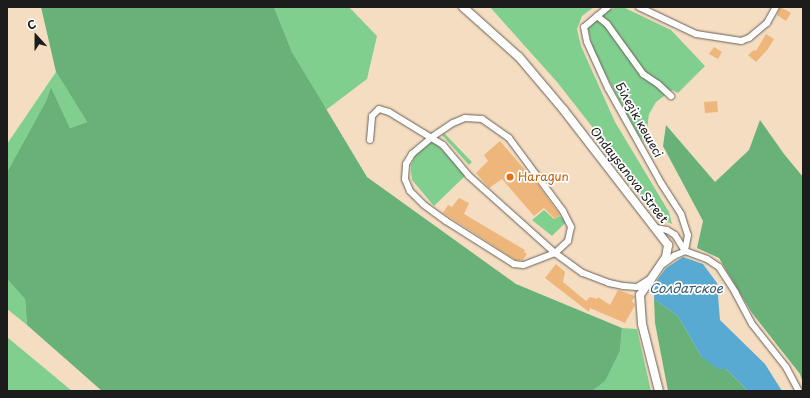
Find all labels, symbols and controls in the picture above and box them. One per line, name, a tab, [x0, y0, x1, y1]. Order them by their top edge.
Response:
text: С	[25, 15, 38, 34]
north arrow	[16, 16, 56, 56]
street label: Білезік көшесі	[612, 80, 666, 160]
street label: Ondaysanova Street	[587, 124, 671, 226]
place label: Haragun	[518, 170, 569, 184]
marker: Haragun	[505, 172, 515, 182]
water label: Солдатское	[649, 280, 723, 296]

